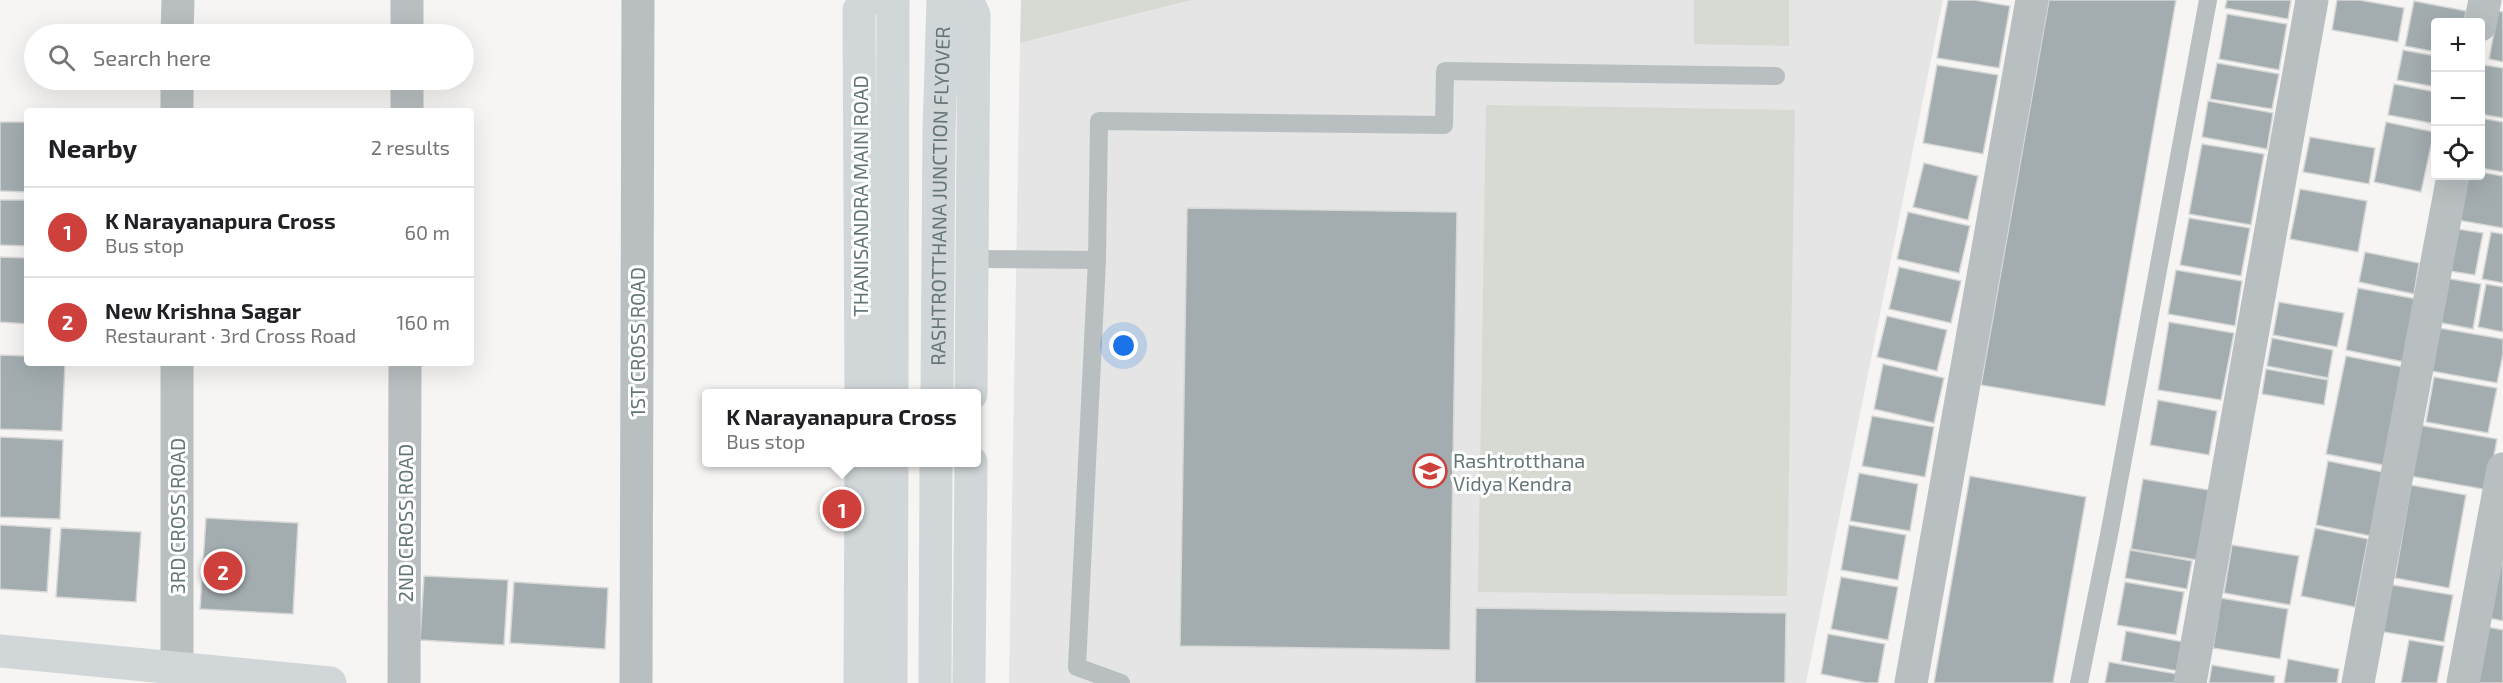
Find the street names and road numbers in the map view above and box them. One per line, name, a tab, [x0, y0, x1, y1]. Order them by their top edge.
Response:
street label: RASHTROTTHANA JUNCTION FLYOVER	[925, 26, 954, 366]
street label: THANISANDRA MAIN ROAD	[848, 75, 872, 317]
street label: 1ST CROSS ROAD	[625, 267, 649, 417]
street label: 3RD CROSS ROAD	[165, 438, 189, 594]
street label: 2ND CROSS ROAD	[393, 444, 417, 602]

